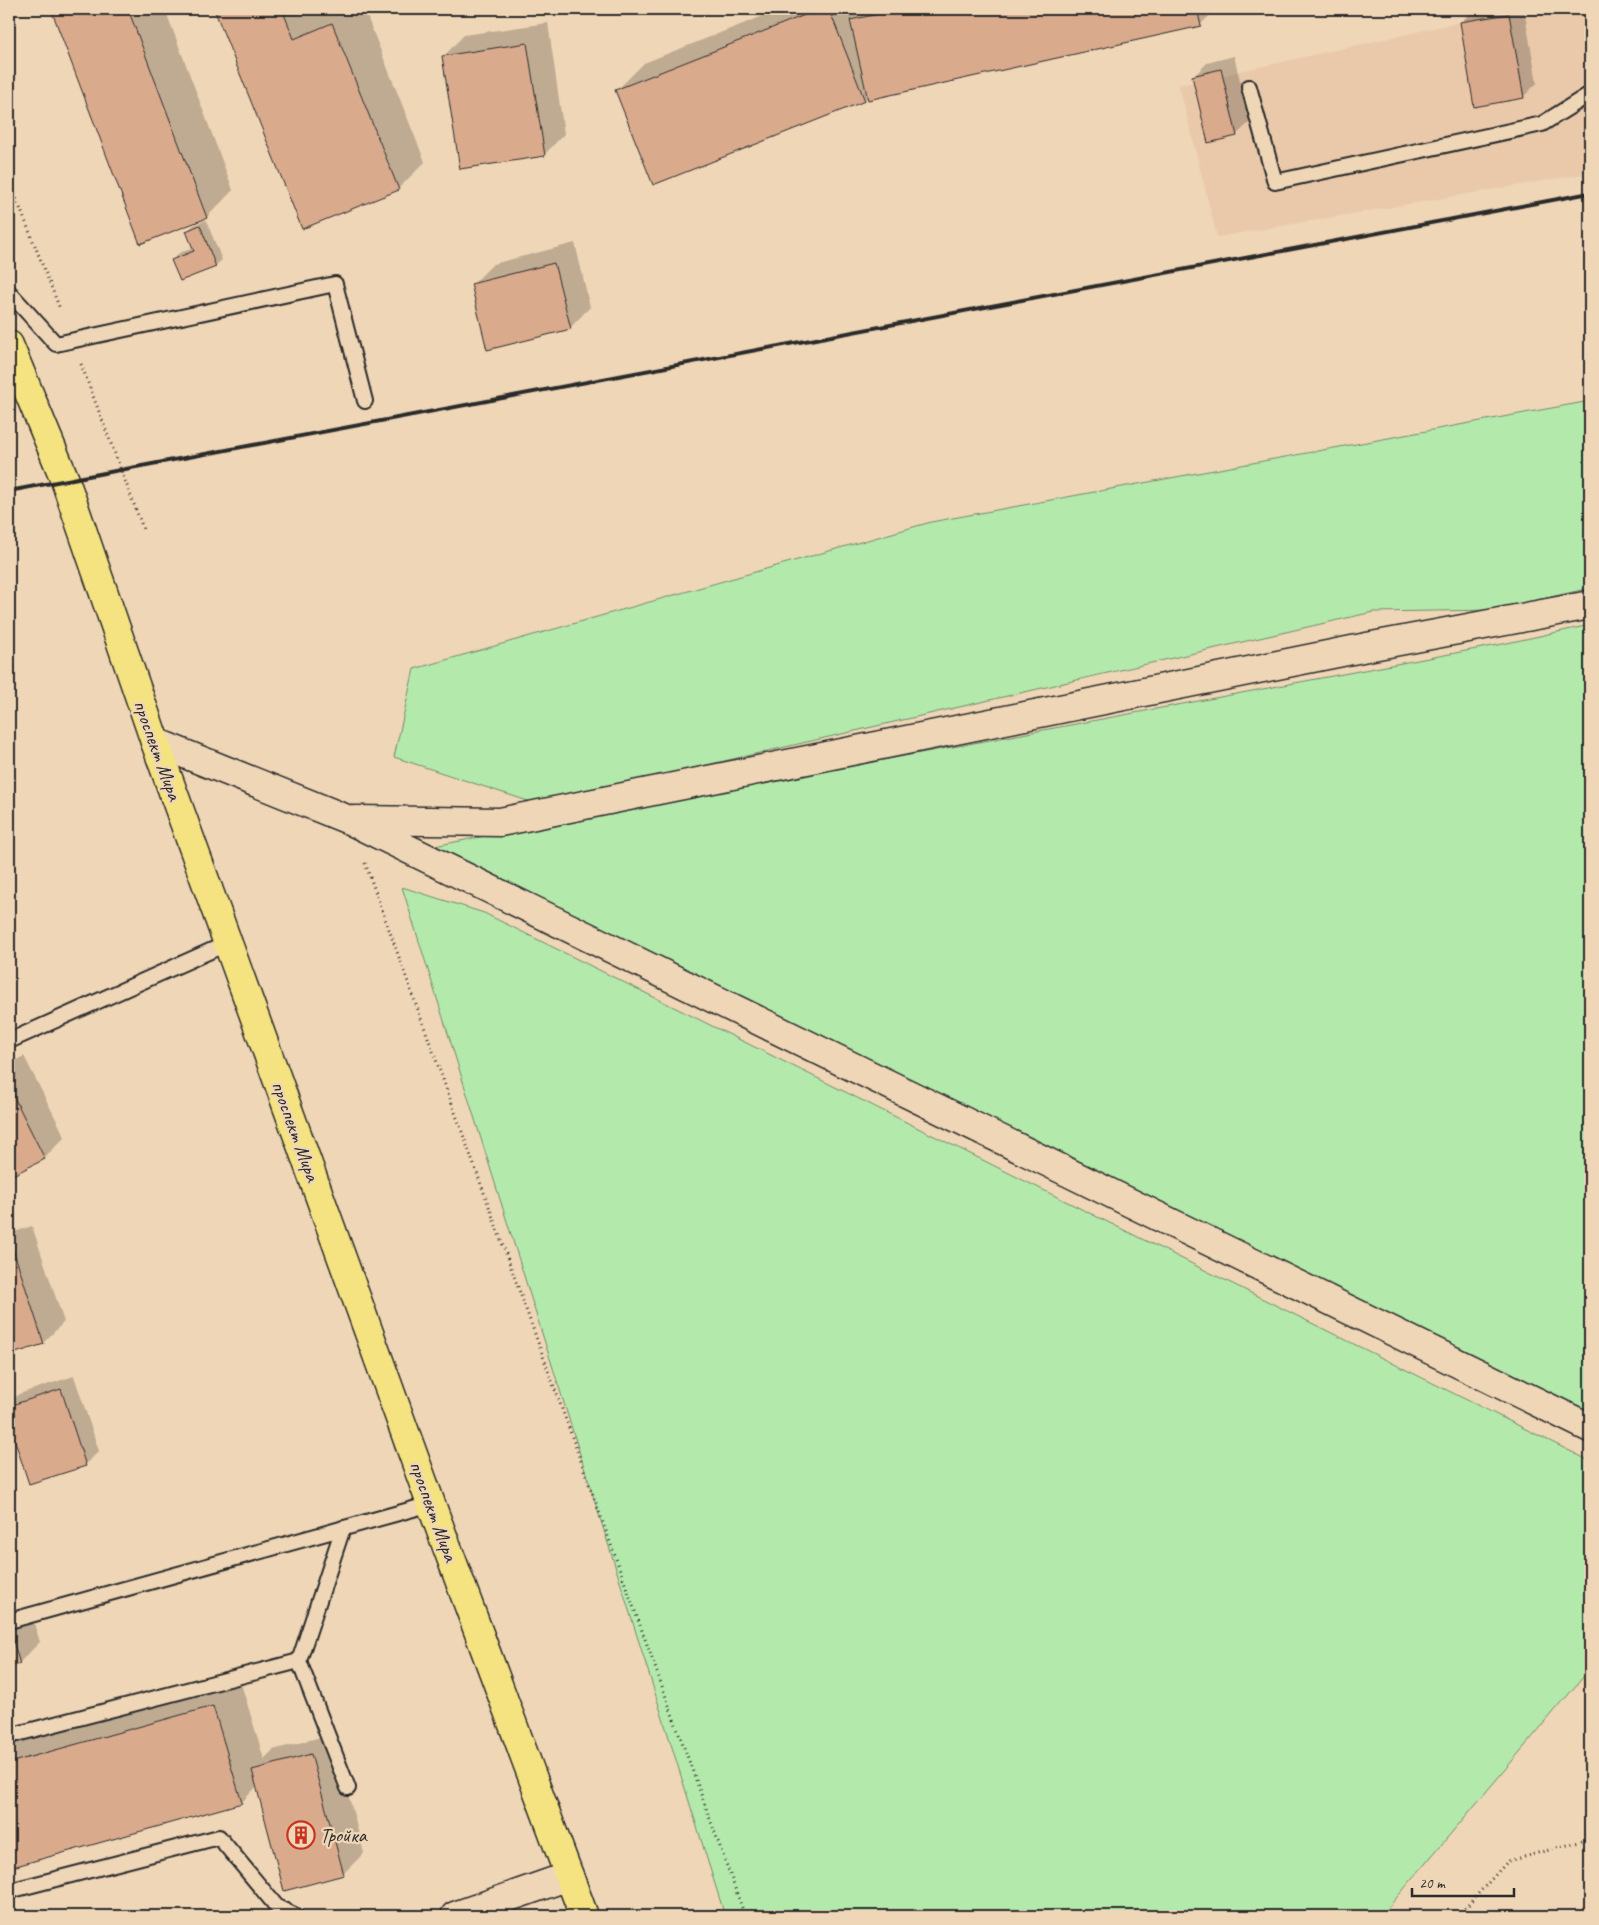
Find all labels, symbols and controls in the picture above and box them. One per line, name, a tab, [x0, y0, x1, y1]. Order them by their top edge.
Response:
street label: проспект Мира	[128, 697, 188, 805]
street label: проспект Мира	[266, 1078, 326, 1186]
street label: проспект Мира	[404, 1458, 464, 1566]
building icon: Тройка	[286, 1820, 316, 1850]
place label: Тройка	[320, 1823, 368, 1848]
scale bar	[1412, 1865, 1514, 1897]
text: 20 m	[1419, 1874, 1446, 1893]

